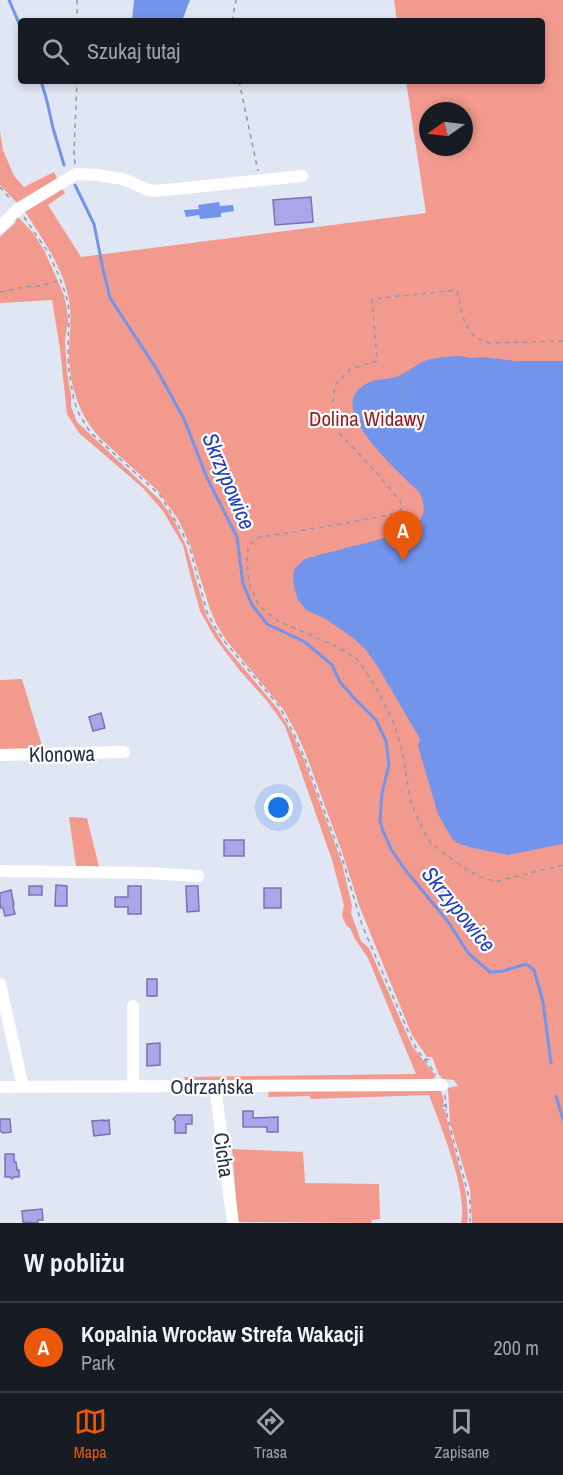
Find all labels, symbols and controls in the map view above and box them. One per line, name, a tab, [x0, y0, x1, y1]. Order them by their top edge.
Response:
search box	[18, 18, 545, 84]
icon: search	[39, 35, 72, 68]
text: Szukaj tutaj	[87, 36, 180, 66]
north arrow	[419, 102, 473, 156]
park label: Dolina Widawy	[309, 404, 425, 433]
water label: Skrzypowice	[195, 428, 263, 534]
pin: A	[384, 512, 422, 561]
street label: Klonowa	[29, 739, 96, 769]
your location	[264, 793, 293, 822]
water label: Skrzypowice	[415, 860, 503, 958]
street label: Odrzańska	[170, 1072, 254, 1101]
street label: Cicha	[207, 1131, 242, 1180]
text: W pobliżu	[24, 1245, 125, 1280]
text: Kopalnia Wrocław Strefa Wakacji	[81, 1319, 364, 1349]
text: A	[38, 1334, 49, 1361]
text: 200 m	[493, 1334, 539, 1361]
text: Park	[81, 1349, 115, 1376]
tab: Mapa	[74, 1405, 107, 1463]
tab: Trasa	[254, 1405, 287, 1463]
tab: Zapisane	[435, 1405, 489, 1463]

